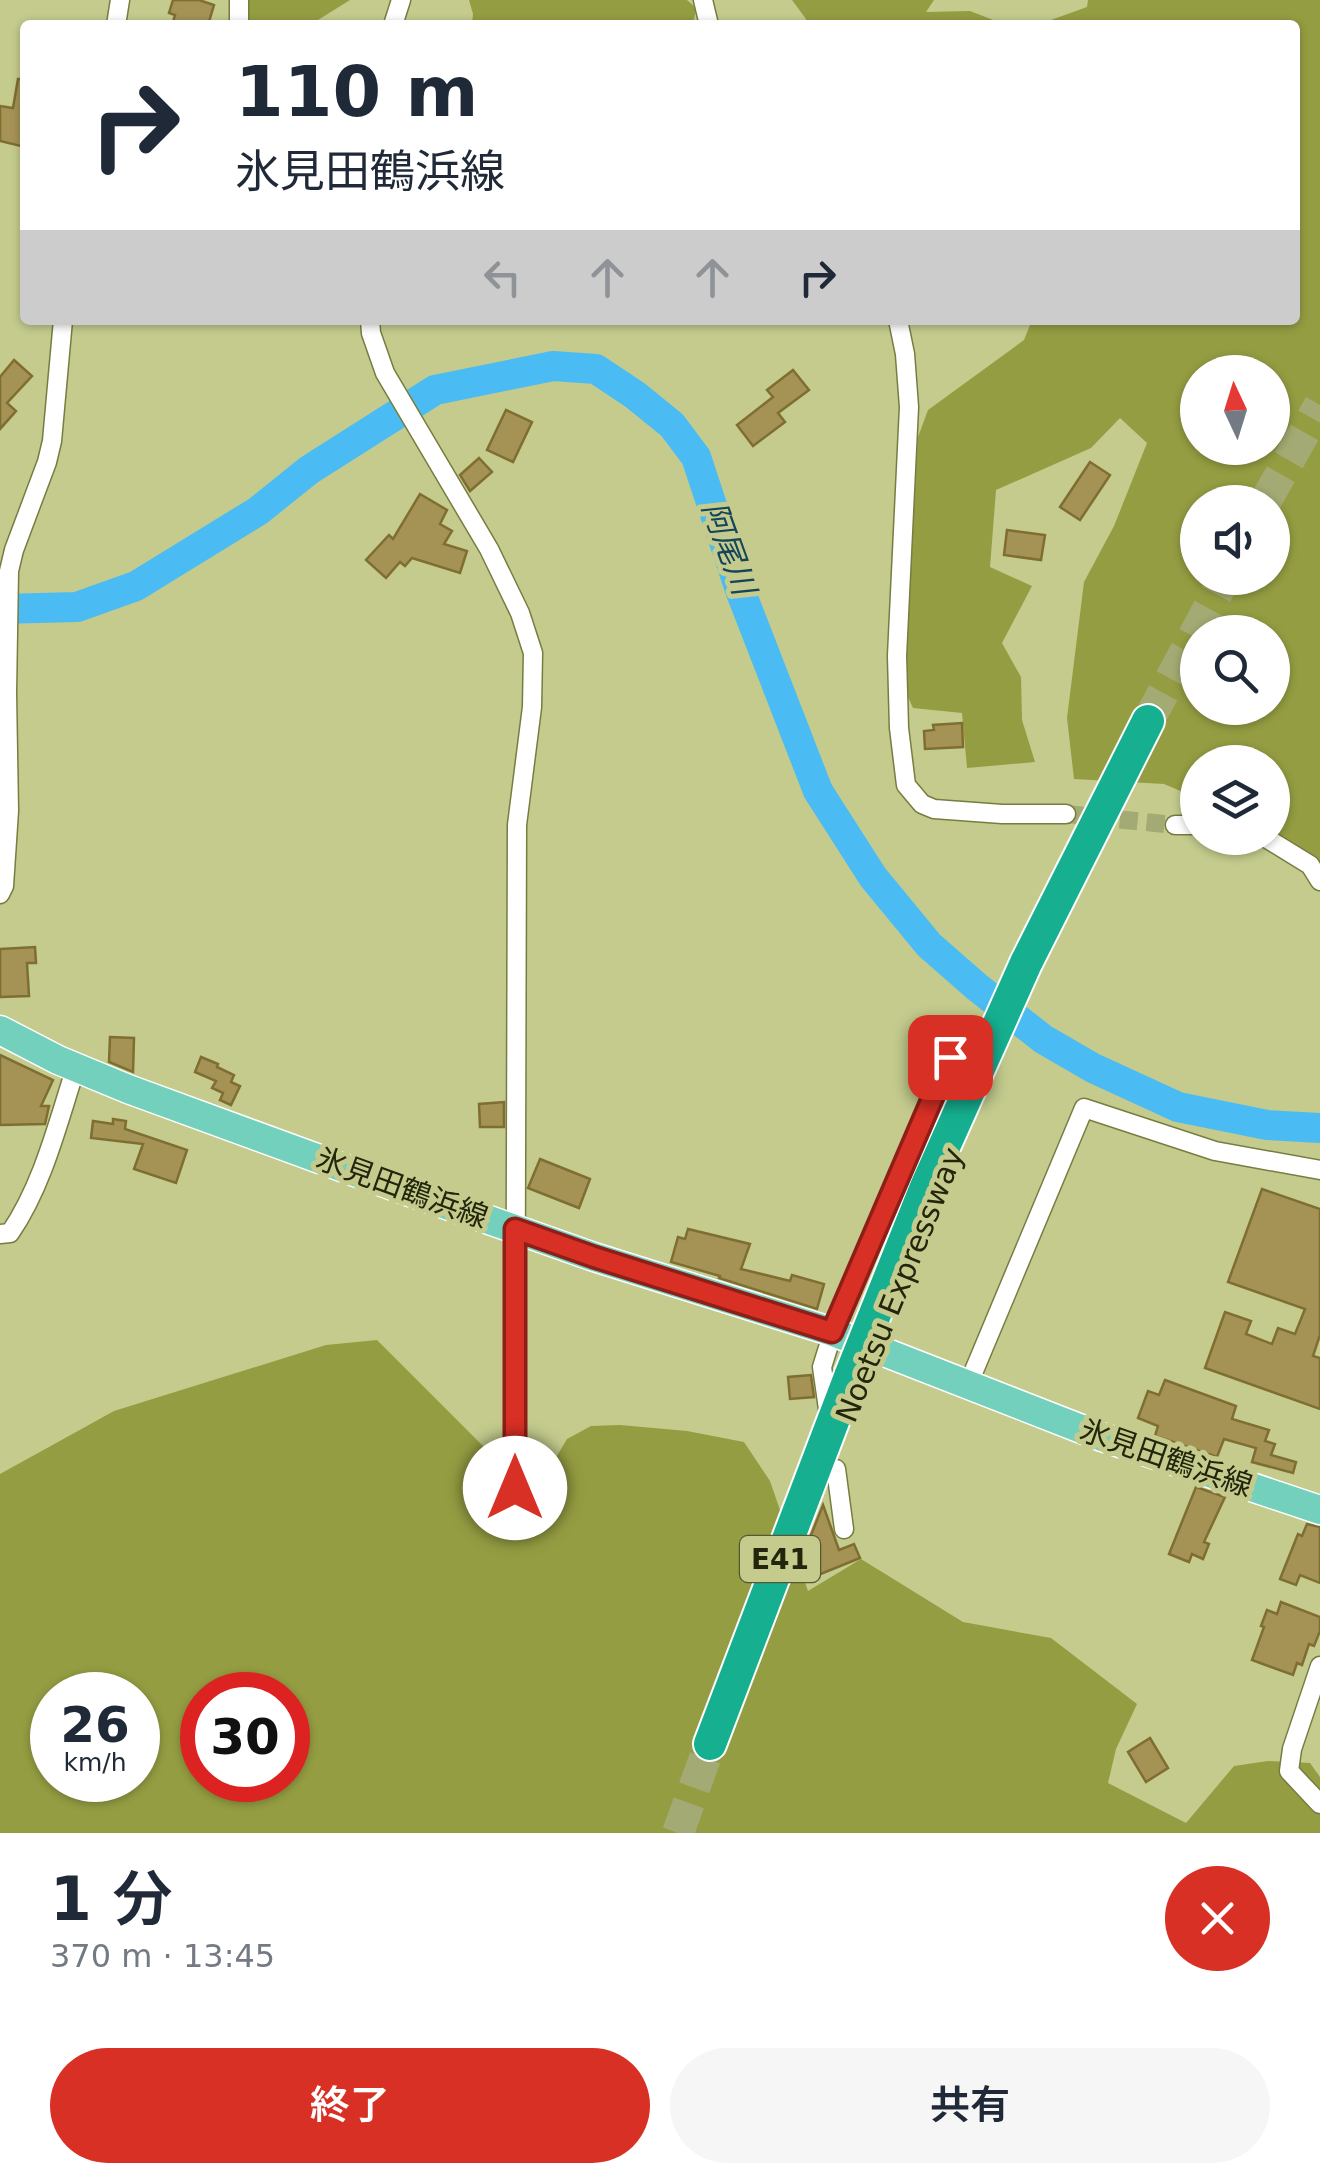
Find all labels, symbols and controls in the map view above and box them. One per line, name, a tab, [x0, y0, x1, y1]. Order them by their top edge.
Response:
text: 110 m	[235, 51, 478, 133]
icon: right	[70, 60, 200, 190]
text: 氷見田鶴浜線	[235, 145, 505, 198]
icon: left	[475, 250, 530, 305]
icon: ahead	[580, 250, 635, 305]
icon: ahead	[685, 250, 740, 305]
icon: right	[790, 250, 845, 305]
north arrow	[1180, 355, 1290, 465]
map controls	[1180, 355, 1290, 855]
button: sound	[1180, 485, 1290, 595]
water label: 阿尾川	[695, 496, 764, 602]
button: search	[1180, 615, 1290, 725]
button: layers	[1180, 745, 1290, 855]
pin	[908, 1015, 993, 1100]
icon: arrive	[923, 1030, 978, 1085]
street label: 氷見田鶴浜線	[312, 1140, 493, 1235]
street label: Noetsu Expressway	[828, 1142, 971, 1427]
street label: 氷見田鶴浜線	[1075, 1412, 1257, 1503]
position arrow	[463, 1436, 567, 1540]
road number: E41	[740, 1536, 820, 1582]
speed limit sign: 30	[180, 1672, 310, 1802]
text: 26	[60, 1696, 130, 1754]
text: km/h	[63, 1748, 127, 1777]
text: 1 分	[50, 1864, 173, 1934]
button: close	[1165, 1866, 1270, 1971]
text: 370 m · 13:45	[50, 1937, 275, 1975]
button: 終了	[50, 2048, 650, 2163]
button: 共有	[670, 2048, 1270, 2163]

